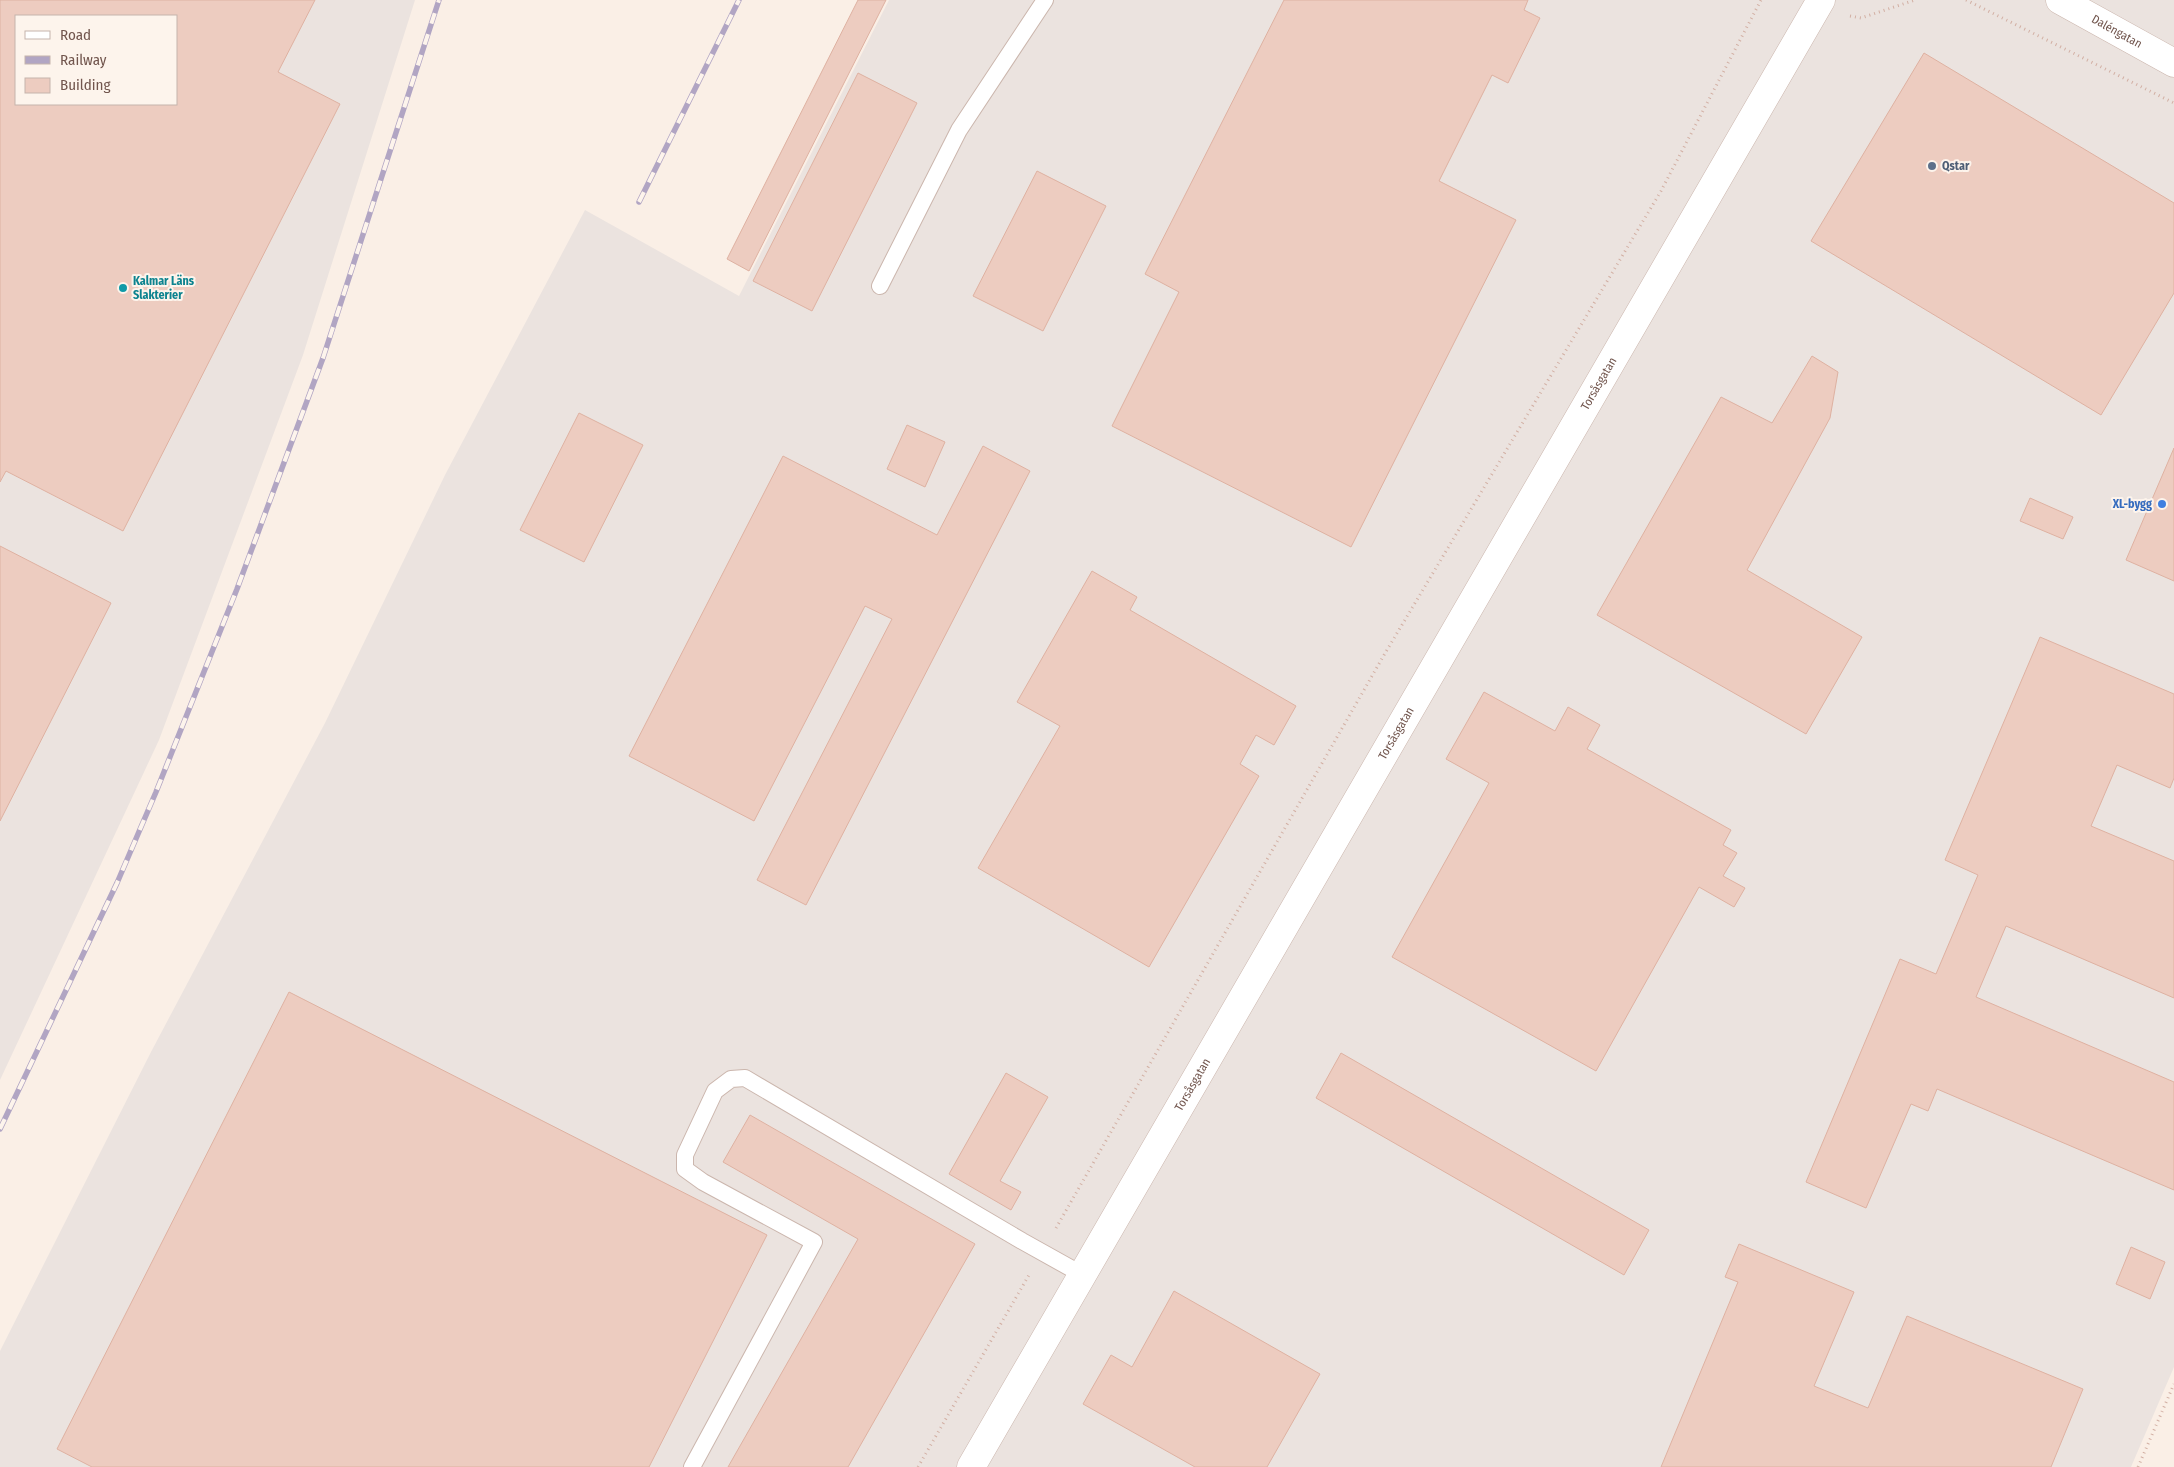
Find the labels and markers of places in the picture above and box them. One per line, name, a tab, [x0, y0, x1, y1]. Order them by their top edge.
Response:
place label: Qstar	[1942, 159, 1970, 173]
marker: Qstar	[1926, 160, 1938, 172]
place label: Kalmar Läns Slakterier	[133, 274, 195, 302]
marker: Kalmar Läns Slakterier	[117, 282, 129, 294]
place label: XL-bygg	[2112, 497, 2152, 511]
marker: XL-bygg	[2156, 498, 2168, 510]

